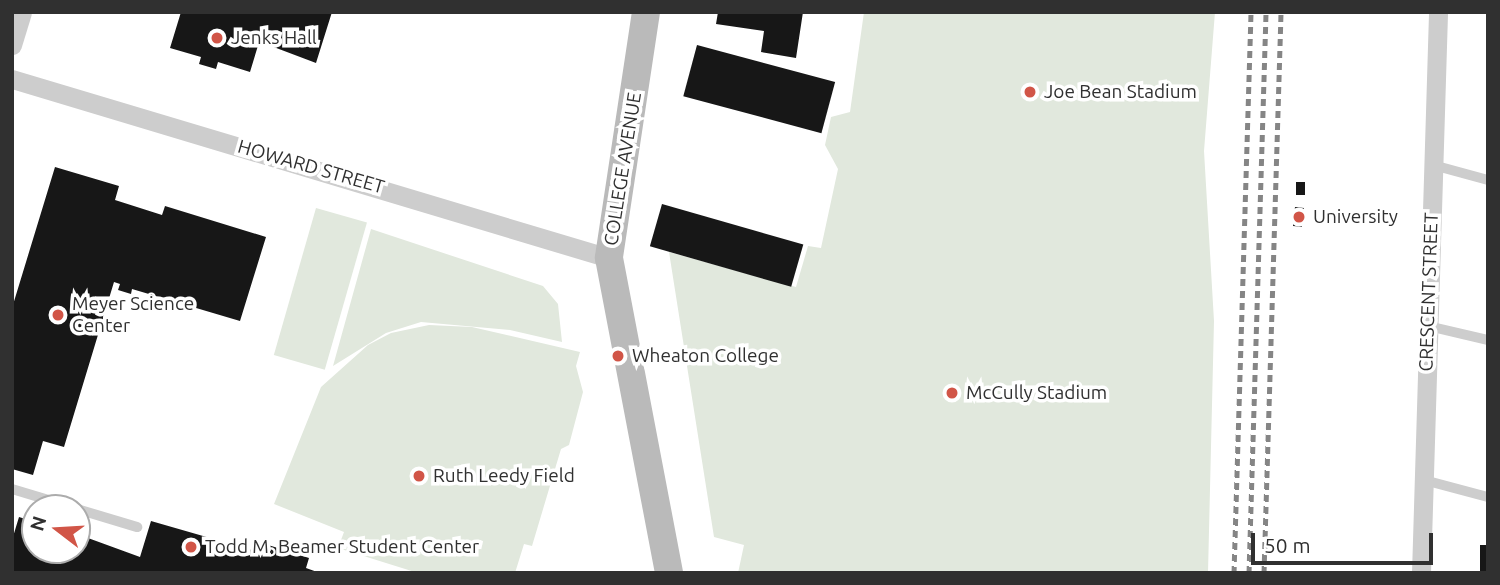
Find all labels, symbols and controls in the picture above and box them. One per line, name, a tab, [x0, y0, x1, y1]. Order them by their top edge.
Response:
place label: Jenks Hall	[231, 27, 317, 49]
marker: Jenks Hall	[209, 30, 225, 46]
place label: Joe Bean Stadium	[1044, 81, 1197, 103]
marker: Joe Bean Stadium	[1022, 84, 1038, 100]
street label: COLLEGE AVENUE	[600, 91, 646, 247]
street label: HOWARD STREET	[235, 135, 387, 199]
place label: University	[1313, 206, 1398, 228]
marker: University	[1291, 209, 1307, 225]
street label: CRESCENT STREET	[1415, 212, 1443, 372]
place label: Meyer Science Center	[72, 293, 194, 337]
marker: Meyer Science Center	[50, 307, 66, 323]
place label: Wheaton College	[632, 345, 779, 367]
marker: Wheaton College	[610, 348, 626, 364]
place label: McCully Stadium	[966, 382, 1107, 404]
marker: McCully Stadium	[944, 385, 960, 401]
place label: Ruth Leedy Field	[433, 465, 575, 487]
marker: Ruth Leedy Field	[411, 468, 427, 484]
north arrow	[21, 494, 91, 564]
text: N	[25, 513, 50, 533]
scale bar	[1255, 518, 1437, 562]
text: 50 m	[1264, 533, 1311, 557]
place label: Todd M. Beamer Student Center	[205, 536, 479, 558]
marker: Todd M. Beamer Student Center	[183, 539, 199, 555]

